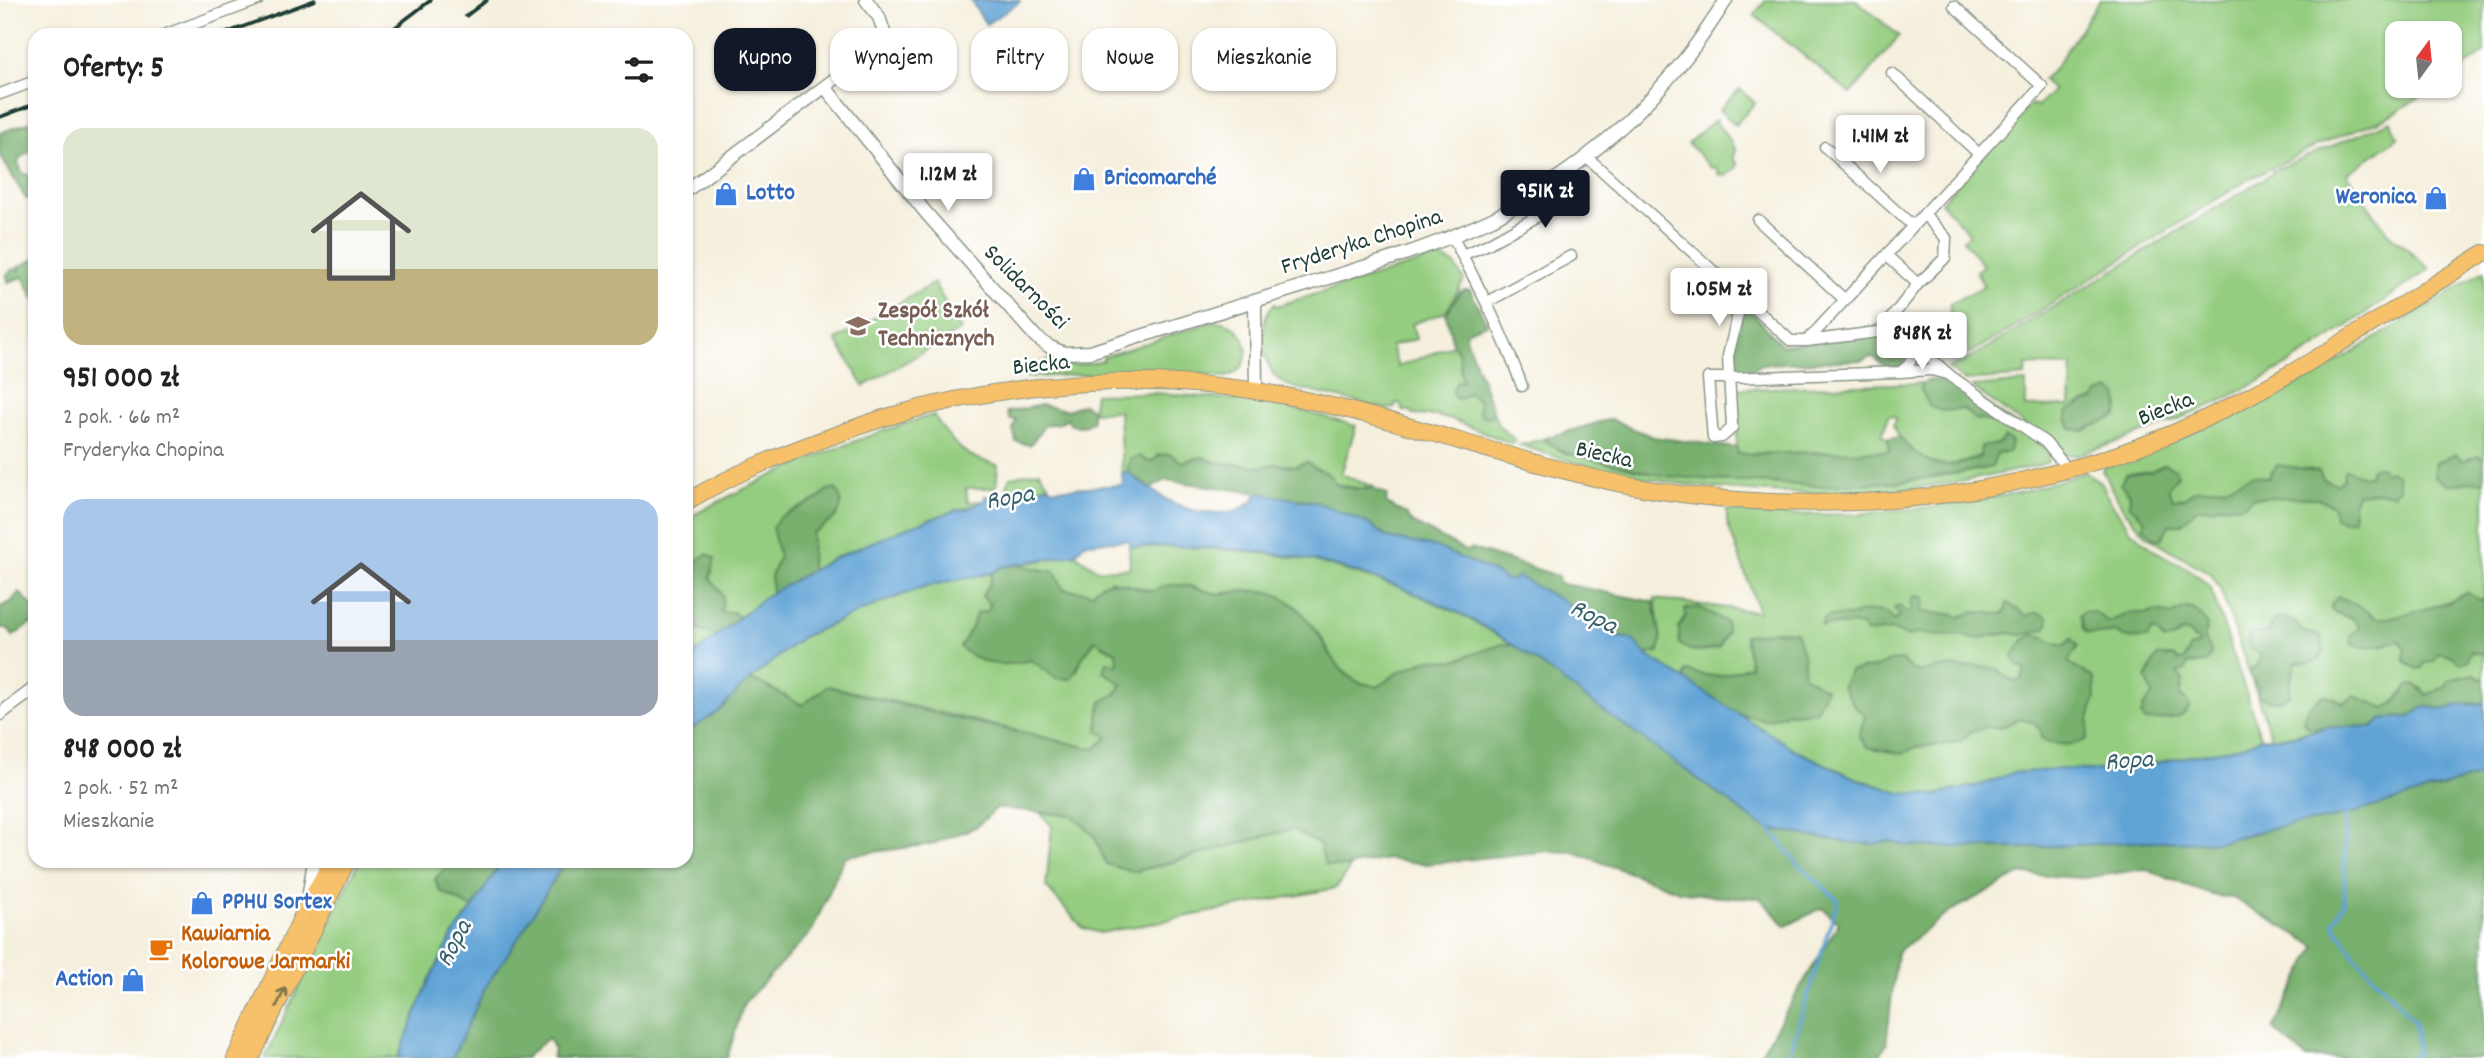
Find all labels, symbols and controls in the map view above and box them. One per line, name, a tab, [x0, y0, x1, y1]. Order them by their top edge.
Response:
north arrow	[2385, 21, 2462, 98]
map controls	[2385, 21, 2462, 98]
chip: Kupno	[714, 28, 816, 91]
chip: Wynajem	[830, 28, 957, 91]
chip: Filtry	[971, 28, 1068, 91]
chip: Nowe	[1082, 28, 1178, 91]
chip: Mieszkanie	[1192, 28, 1336, 91]
text: Oferty: 5	[63, 49, 164, 92]
icon: filters	[620, 51, 658, 89]
pin: 1.41M zł	[1808, 116, 1952, 175]
text: 1.41M zł	[1852, 121, 1908, 154]
pin: 1.12M zł	[876, 154, 1020, 213]
text: 1.12M zł	[919, 159, 977, 192]
place label: Bricomarché	[1104, 162, 1217, 196]
shop icon: Bricomarché	[1070, 165, 1098, 193]
pin: 951K zł	[1480, 170, 1610, 230]
icon: home	[298, 173, 424, 299]
text: 951K zł	[1517, 176, 1573, 209]
place label: Lotto	[746, 177, 795, 211]
shop icon: Lotto	[712, 180, 740, 208]
place label: Weronica	[2336, 181, 2417, 215]
shop icon: Weronica	[2422, 184, 2450, 212]
street label: Fryderyka Chopina	[1277, 201, 1448, 285]
street label: Solidarności	[974, 237, 1076, 339]
pin: 1.05M zł	[1647, 268, 1791, 328]
text: 1.05M zł	[1686, 274, 1752, 307]
place label: Zespół Szkół Technicznych	[878, 295, 995, 357]
school or university icon: Zespół Szkół Technicznych	[844, 312, 872, 340]
pin: 848K zł	[1857, 312, 1987, 372]
text: 848K zł	[1893, 318, 1951, 351]
street label: Biecka	[1011, 346, 1072, 386]
text: 951 000 zł	[63, 359, 179, 402]
street label: Biecka	[2133, 383, 2200, 436]
text: 2 pok. · 66 m²	[63, 402, 180, 435]
street label: Biecka	[1572, 433, 1636, 479]
text: Fryderyka Chopina	[63, 435, 224, 468]
water label: Ropa	[983, 476, 1039, 521]
icon: home	[298, 544, 424, 670]
water label: Ropa	[1563, 591, 1624, 646]
text: 848 000 zł	[63, 730, 181, 773]
water label: Ropa	[2104, 742, 2156, 782]
text: 2 pok. · 52 m²	[63, 773, 178, 806]
text: Mieszkanie	[63, 806, 154, 839]
place label: PPHU Sortex	[222, 886, 332, 920]
shop icon: PPHU Sortex	[188, 889, 216, 917]
water label: Ropa	[427, 912, 484, 974]
place label: Kawiarnia Kolorowe Jarmarki	[181, 918, 351, 980]
cafe icon: Kawiarnia Kolorowe Jarmarki	[147, 935, 175, 963]
place label: Action	[55, 963, 113, 997]
shop icon: Action	[119, 966, 147, 994]
one-way arrow	[274, 987, 288, 1008]

